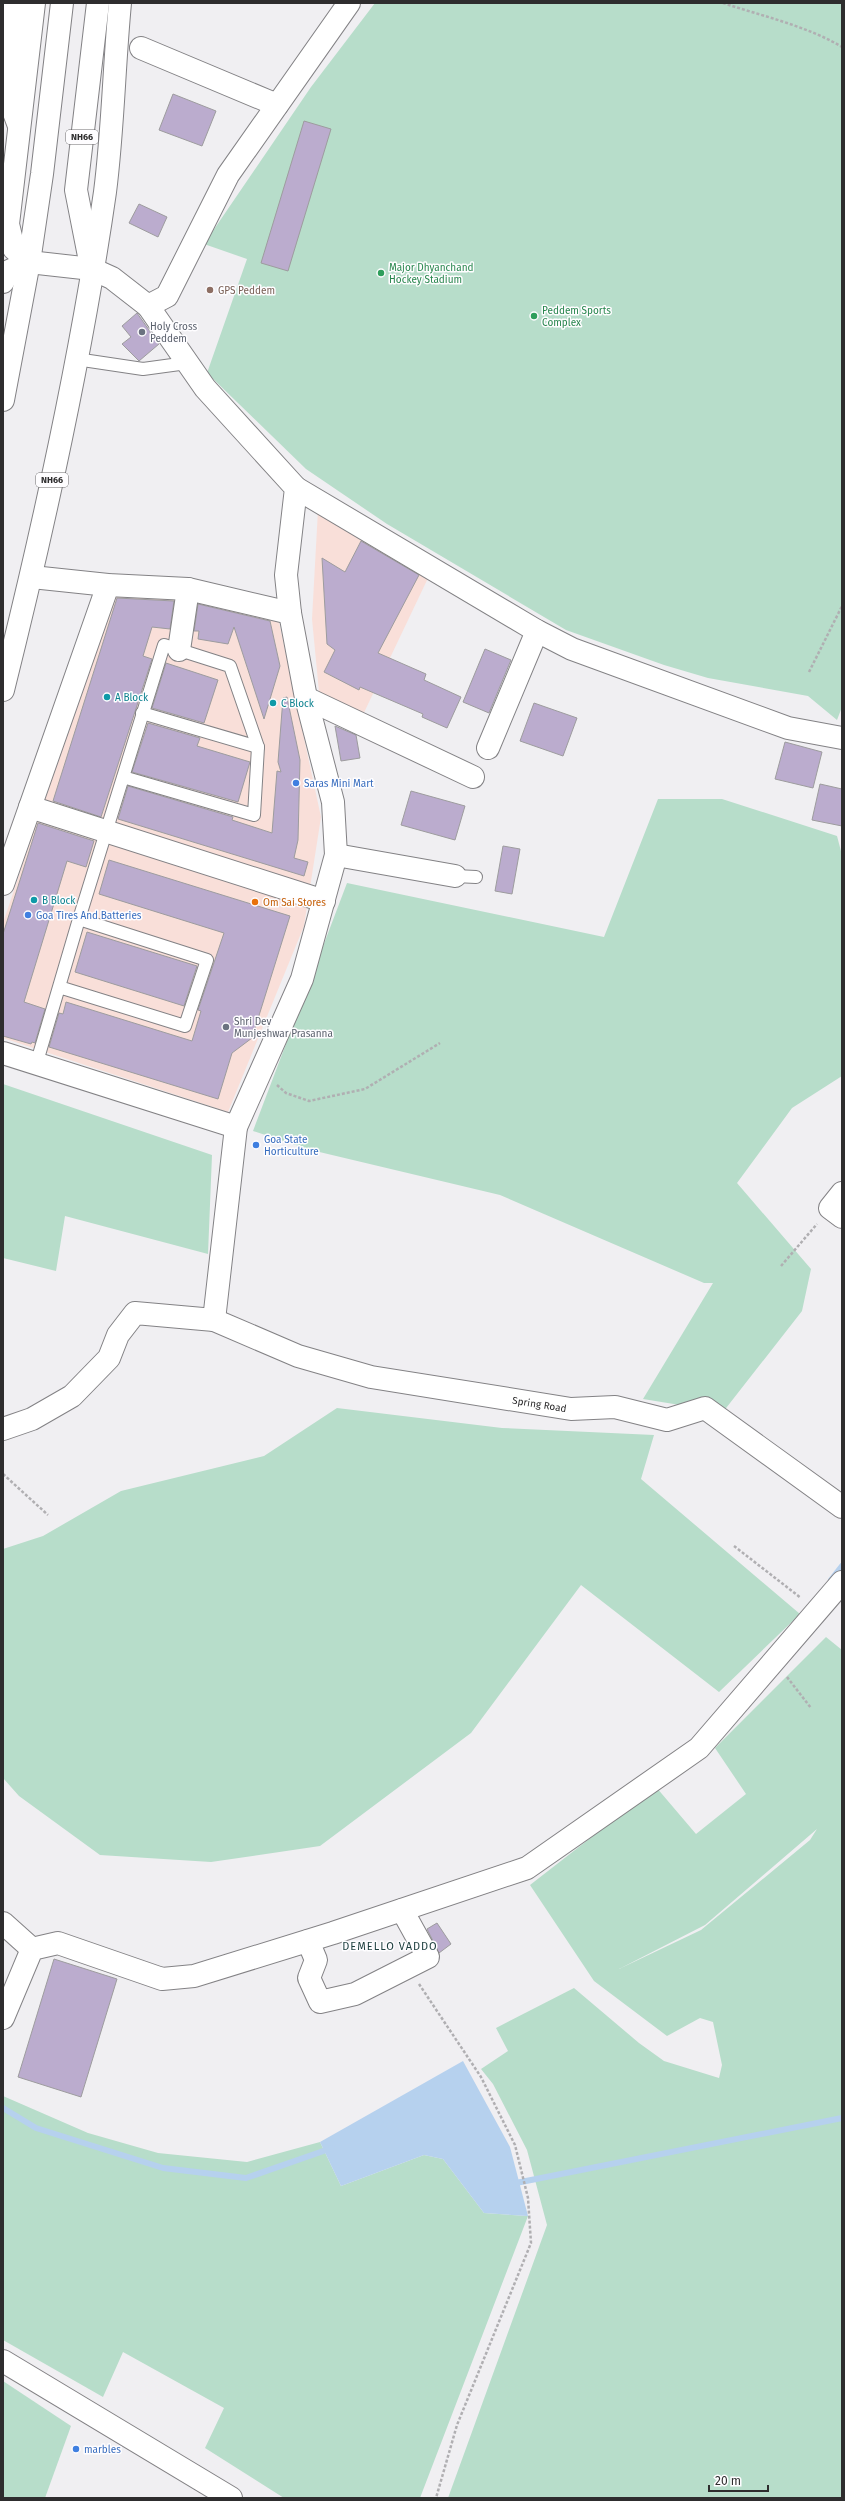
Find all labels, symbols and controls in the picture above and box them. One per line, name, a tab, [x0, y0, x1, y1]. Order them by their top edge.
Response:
road number: NH66	[66, 130, 98, 144]
place label: Major Dhyanchand Hockey Stadium	[389, 262, 473, 286]
marker: Major Dhyanchand Hockey Stadium	[376, 268, 386, 278]
marker: GPS Peddem	[205, 285, 215, 295]
place label: GPS Peddem	[218, 285, 275, 297]
place label: Peddem Sports Complex	[542, 305, 611, 329]
marker: Peddem Sports Complex	[529, 311, 539, 321]
place label: Holy Cross Peddem	[150, 321, 197, 345]
marker: Holy Cross Peddem	[137, 327, 147, 337]
road number: NH66	[36, 473, 68, 487]
marker: A Block	[102, 692, 112, 702]
place label: A Block	[115, 692, 149, 704]
marker: C Block	[268, 698, 278, 708]
place label: C Block	[281, 698, 315, 710]
marker: Saras Mini Mart	[291, 778, 301, 788]
place label: Saras Mini Mart	[304, 778, 374, 790]
marker: B Block	[29, 895, 39, 905]
place label: B Block	[42, 895, 76, 907]
marker: Om Sai Stores	[250, 897, 260, 907]
place label: Om Sai Stores	[263, 897, 326, 909]
marker: Goa Tires And Batteries	[23, 910, 33, 920]
place label: Goa Tires And Batteries	[36, 910, 142, 922]
place label: Shri Dev Munjeshwar Prasanna	[234, 1016, 333, 1040]
marker: Shri Dev Munjeshwar Prasanna	[221, 1022, 231, 1032]
place label: Goa State Horticulture	[264, 1134, 319, 1158]
marker: Goa State Horticulture	[251, 1140, 261, 1150]
street label: Spring Road	[511, 1395, 567, 1415]
district label: DEMELLO VADDO	[342, 1940, 438, 1953]
marker: marbles	[71, 2444, 81, 2454]
place label: marbles	[84, 2444, 121, 2456]
scale bar	[709, 2467, 768, 2493]
text: 20 m	[715, 2474, 741, 2488]

